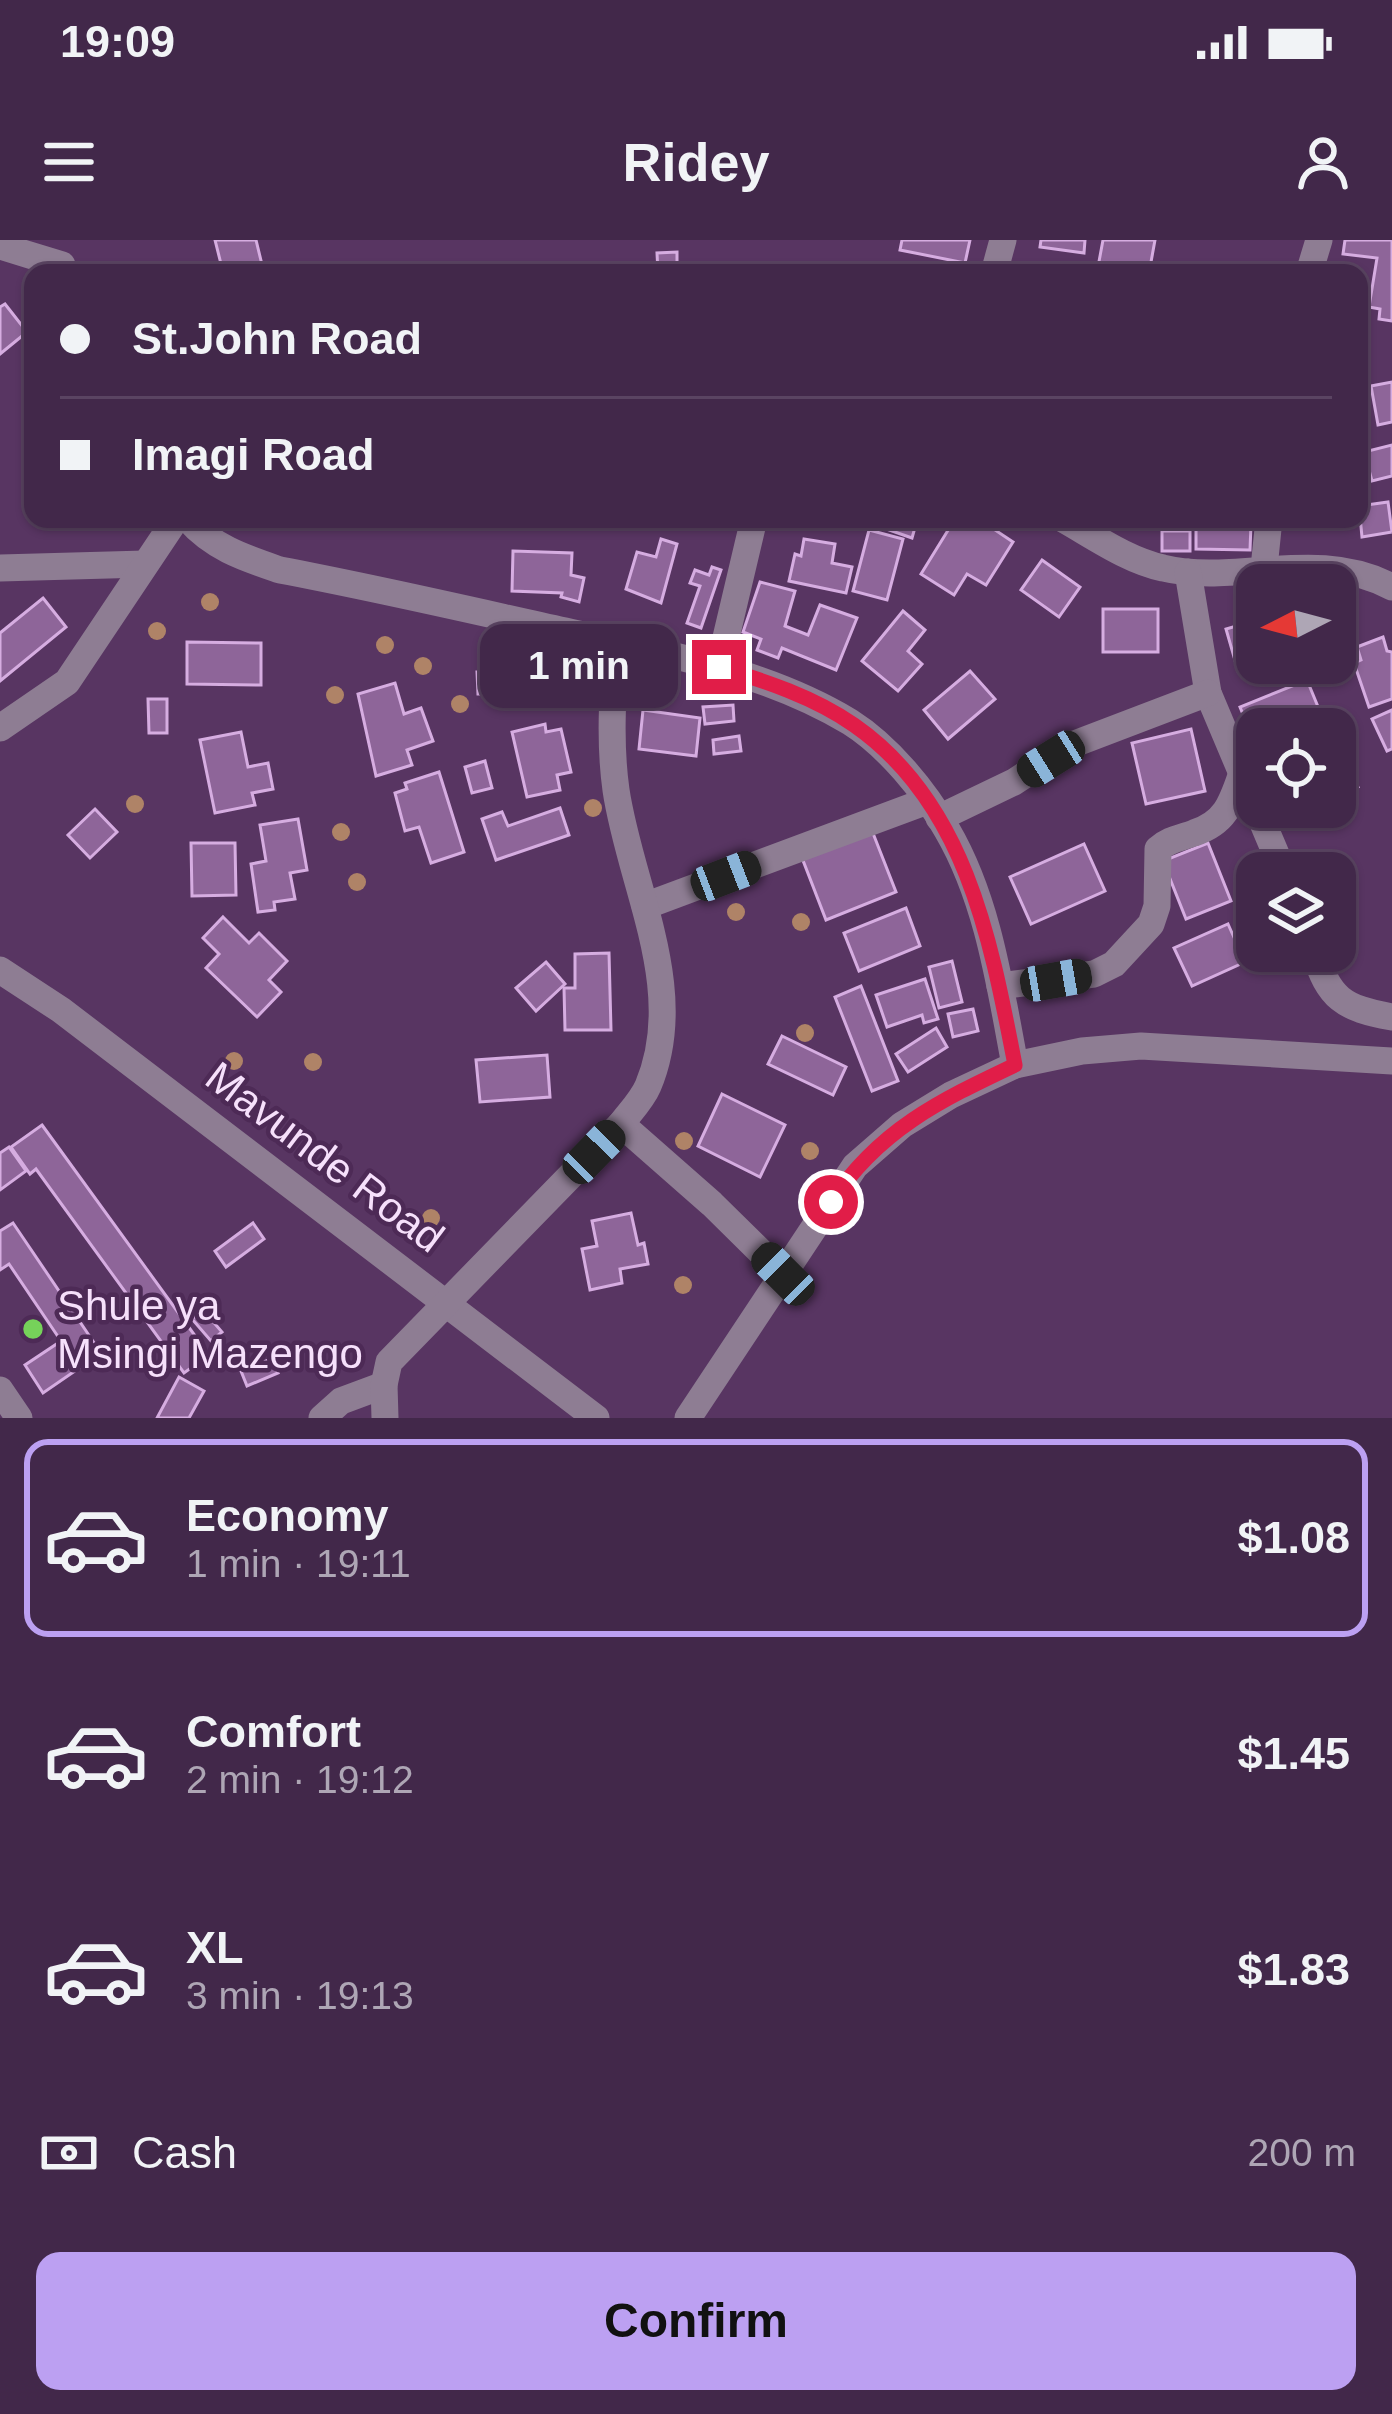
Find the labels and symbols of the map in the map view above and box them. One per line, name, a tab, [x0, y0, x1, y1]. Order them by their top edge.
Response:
north arrow	[1236, 564, 1356, 684]
callout: 1 min	[479, 625, 677, 709]
route end	[692, 640, 746, 694]
car	[1011, 725, 1091, 793]
car	[686, 846, 766, 906]
car	[1017, 956, 1095, 1004]
street label: Mavunde Road	[197, 1053, 453, 1261]
car	[556, 1114, 632, 1190]
route start	[804, 1175, 858, 1229]
car	[745, 1236, 821, 1312]
place label: Shule ya Msingi Mazengo	[57, 1282, 363, 1377]
marker: Shule ya Msingi Mazengo	[20, 1316, 46, 1342]

